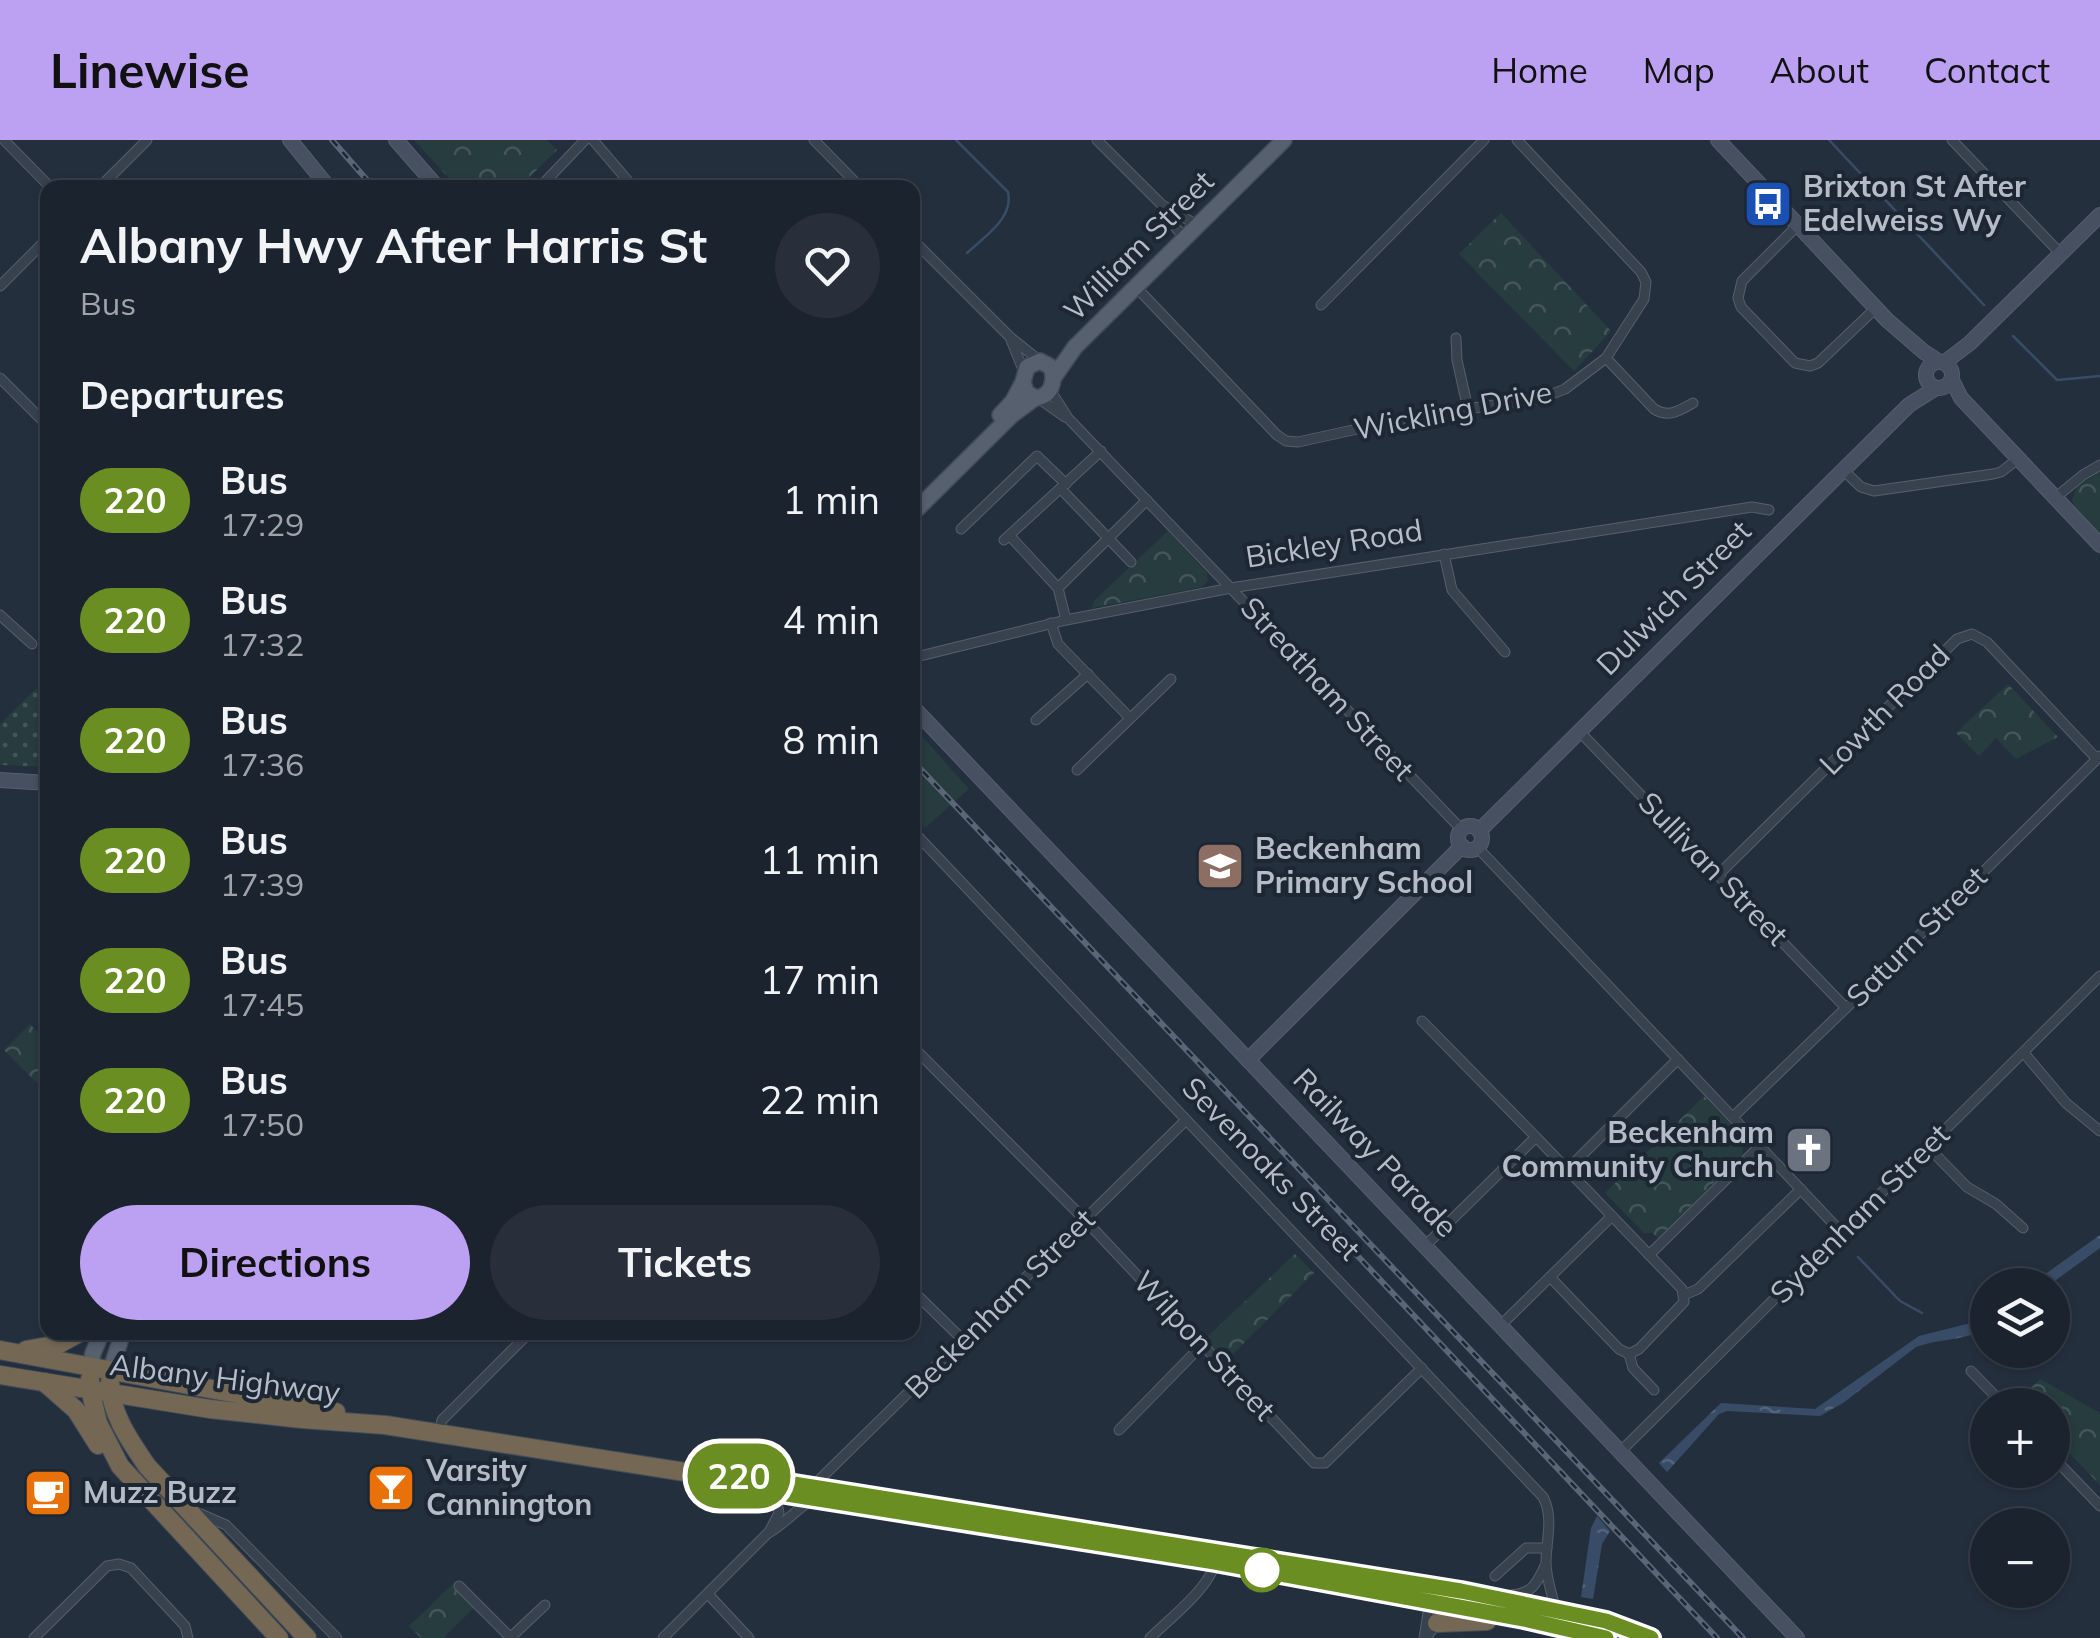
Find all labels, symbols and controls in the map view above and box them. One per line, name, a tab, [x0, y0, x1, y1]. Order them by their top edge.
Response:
text: Linewise	[50, 40, 250, 100]
text: Home	[1491, 48, 1588, 92]
text: Map	[1643, 48, 1715, 92]
text: About	[1770, 48, 1869, 92]
text: Contact	[1924, 48, 2050, 92]
street label: William Street	[1055, 162, 1221, 328]
place label: Brixton St After Edelweiss Wy	[1803, 167, 2026, 239]
bus stop icon: Brixton St After Edelweiss Wy	[1742, 178, 1794, 230]
button: heart	[775, 213, 880, 318]
text: Albany Hwy After Harris St	[80, 215, 707, 275]
text: Bus	[80, 283, 136, 323]
text: Departures	[80, 371, 284, 419]
street label: Wickling Drive	[1350, 372, 1555, 448]
text: Bus	[220, 456, 288, 504]
text: 1 min	[783, 476, 880, 524]
text: 220	[103, 478, 167, 522]
text: 17:29	[220, 504, 304, 544]
street label: Bickley Road	[1243, 510, 1425, 576]
street label: Dulwich Street	[1588, 512, 1759, 683]
text: Bus	[220, 576, 288, 624]
street label: Streatham Street	[1233, 589, 1423, 788]
text: 4 min	[783, 596, 880, 644]
text: 220	[103, 598, 167, 642]
text: 17:32	[220, 624, 304, 664]
street label: Lowth Road	[1811, 636, 1957, 782]
text: Bus	[220, 696, 288, 744]
text: 8 min	[783, 716, 880, 764]
text: 220	[103, 718, 167, 762]
text: 17:36	[220, 744, 304, 784]
street label: Sullivan Street	[1631, 783, 1797, 953]
text: Bus	[220, 816, 288, 864]
place label: Beckenham Primary School	[1255, 829, 1473, 901]
text: 11 min	[760, 836, 880, 884]
text: 220	[103, 838, 167, 882]
school or university icon: Beckenham Primary School	[1194, 840, 1246, 892]
street label: Saturn Street	[1838, 858, 1995, 1015]
text: 17:39	[220, 864, 304, 904]
text: Bus	[220, 936, 288, 984]
text: 17 min	[760, 956, 880, 1004]
text: 220	[103, 958, 167, 1002]
text: 17:45	[220, 984, 304, 1024]
text: Bus	[220, 1056, 288, 1104]
street label: Railway Parade	[1286, 1060, 1466, 1245]
street label: Sevenoaks Street	[1175, 1069, 1369, 1268]
text: 22 min	[760, 1076, 880, 1124]
text: 220	[103, 1078, 167, 1122]
text: 17:50	[220, 1104, 304, 1144]
place label: Beckenham Community Church	[1502, 1113, 1774, 1185]
street label: Sydenham Street	[1761, 1115, 1957, 1311]
church icon: Beckenham Community Church	[1783, 1124, 1835, 1176]
street label: Beckenham Street	[896, 1200, 1102, 1406]
button: Directions	[80, 1205, 470, 1320]
button: Tickets	[490, 1205, 880, 1320]
street label: Wilpon Street	[1126, 1262, 1284, 1428]
map controls	[1970, 1268, 2070, 1608]
button: layers	[1970, 1268, 2070, 1368]
street label: Albany Highway	[108, 1345, 342, 1411]
button: +	[1970, 1388, 2070, 1488]
line badge: 220	[682, 1444, 796, 1508]
place label: Varsity Cannington	[425, 1451, 592, 1523]
text: 220	[707, 1454, 771, 1498]
bar icon: Varsity Cannington	[365, 1462, 417, 1514]
cafe icon: Muzz Buzz	[22, 1467, 74, 1519]
place label: Muzz Buzz	[83, 1473, 237, 1511]
button: −	[1970, 1508, 2070, 1608]
unlabelled marker	[1241, 1549, 1283, 1591]

